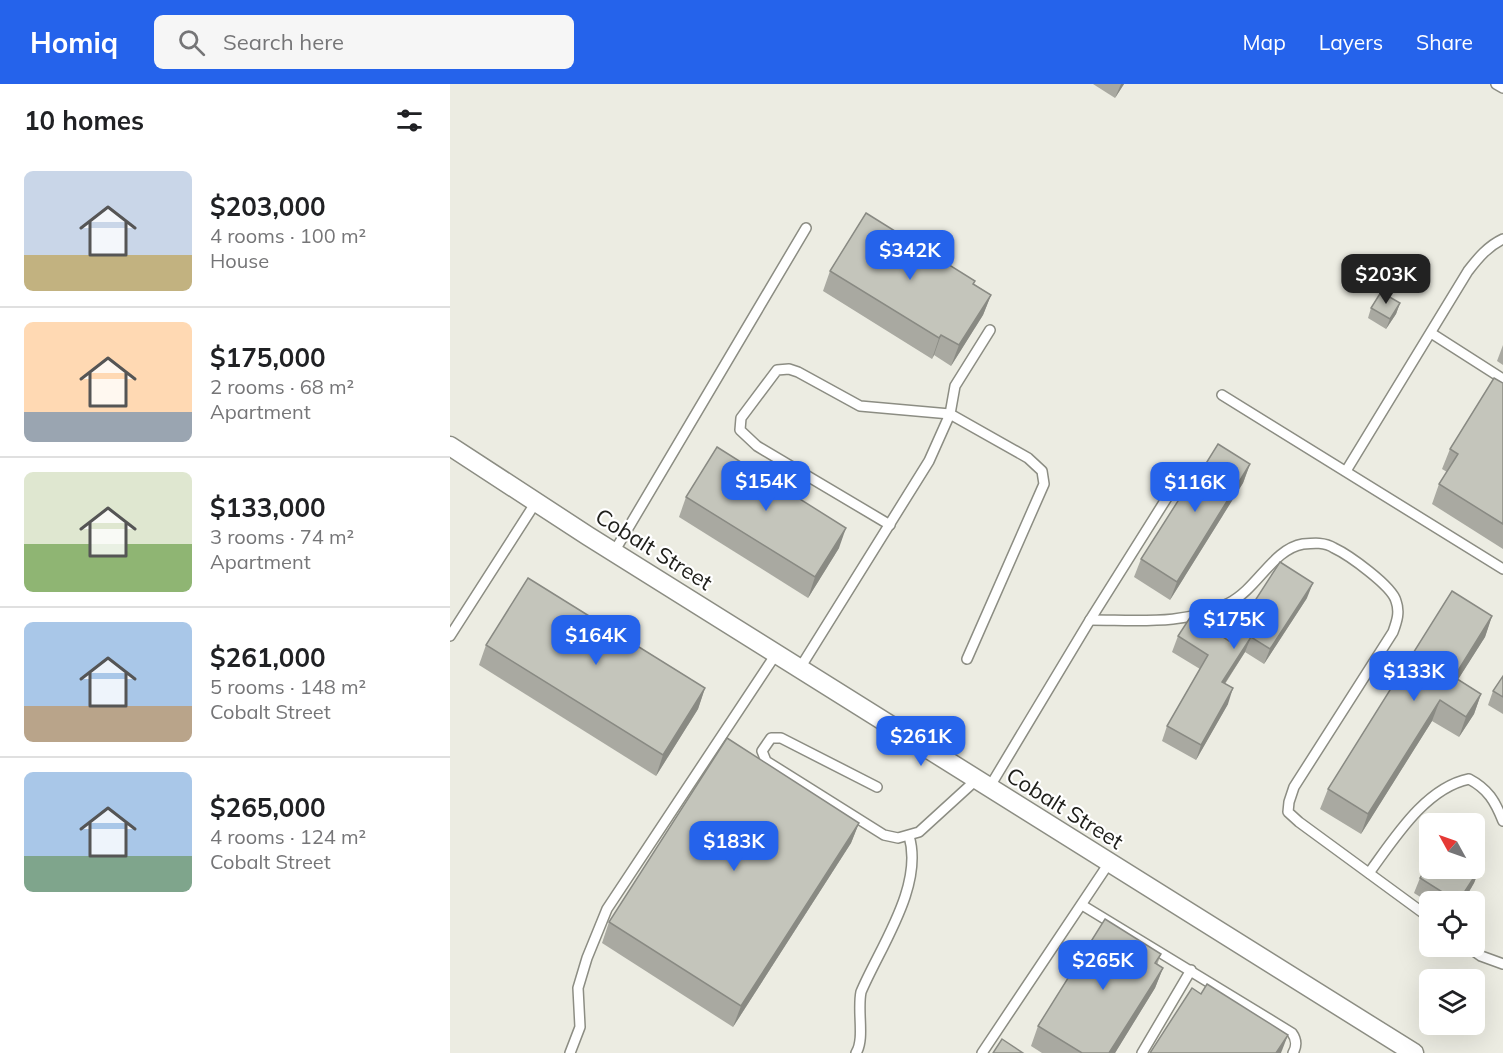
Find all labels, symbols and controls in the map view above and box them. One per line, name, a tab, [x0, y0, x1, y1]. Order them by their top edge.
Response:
search box	[154, 15, 574, 69]
text: Homiq	[30, 25, 118, 60]
icon: search	[175, 26, 208, 59]
text: Search here	[223, 28, 344, 56]
text: Map	[1243, 29, 1286, 55]
text: Layers	[1319, 29, 1383, 55]
text: Share	[1416, 29, 1473, 55]
text: 10 homes	[24, 104, 144, 137]
icon: filters	[393, 104, 426, 137]
text: $203,000	[210, 190, 326, 223]
icon: home	[72, 195, 144, 267]
text: 4 rooms · 100 m²	[210, 223, 366, 248]
pin: $342K	[868, 230, 952, 281]
text: $342K	[879, 237, 941, 262]
text: House	[210, 248, 269, 273]
pin: $203K	[1344, 254, 1428, 305]
text: $203K	[1355, 261, 1417, 286]
text: $175,000	[210, 341, 326, 374]
icon: home	[72, 346, 144, 418]
text: 2 rooms · 68 m²	[210, 374, 354, 399]
text: Apartment	[210, 399, 311, 424]
pin: $154K	[724, 461, 808, 512]
pin: $116K	[1153, 462, 1237, 513]
text: $154K	[735, 468, 797, 493]
text: $116K	[1164, 469, 1226, 494]
text: $133,000	[210, 491, 326, 524]
icon: home	[72, 496, 144, 568]
street label: Cobalt Street	[590, 502, 718, 596]
text: 3 rooms · 74 m²	[210, 524, 354, 549]
text: Apartment	[210, 549, 311, 574]
pin: $175K	[1192, 599, 1276, 650]
text: $175K	[1203, 606, 1265, 631]
pin: $164K	[554, 615, 638, 666]
text: $164K	[565, 622, 627, 647]
text: $261,000	[210, 641, 326, 674]
icon: home	[72, 646, 144, 718]
pin: $133K	[1372, 651, 1456, 702]
text: $133K	[1383, 658, 1445, 683]
text: 5 rooms · 148 m²	[210, 674, 366, 699]
text: Cobalt Street	[210, 699, 331, 724]
pin: $261K	[879, 716, 963, 767]
text: $261K	[890, 723, 952, 748]
street label: Cobalt Street	[1001, 761, 1129, 855]
text: $265,000	[210, 791, 326, 824]
icon: home	[72, 796, 144, 868]
north arrow	[1419, 813, 1485, 879]
map controls	[1419, 813, 1485, 1035]
pin: $183K	[692, 821, 776, 872]
text: 4 rooms · 124 m²	[210, 824, 366, 849]
text: $183K	[703, 828, 765, 853]
text: Cobalt Street	[210, 849, 331, 874]
button: locate	[1419, 891, 1485, 957]
pin: $265K	[1061, 940, 1145, 991]
text: $265K	[1072, 947, 1134, 972]
button: layers	[1419, 969, 1485, 1035]

